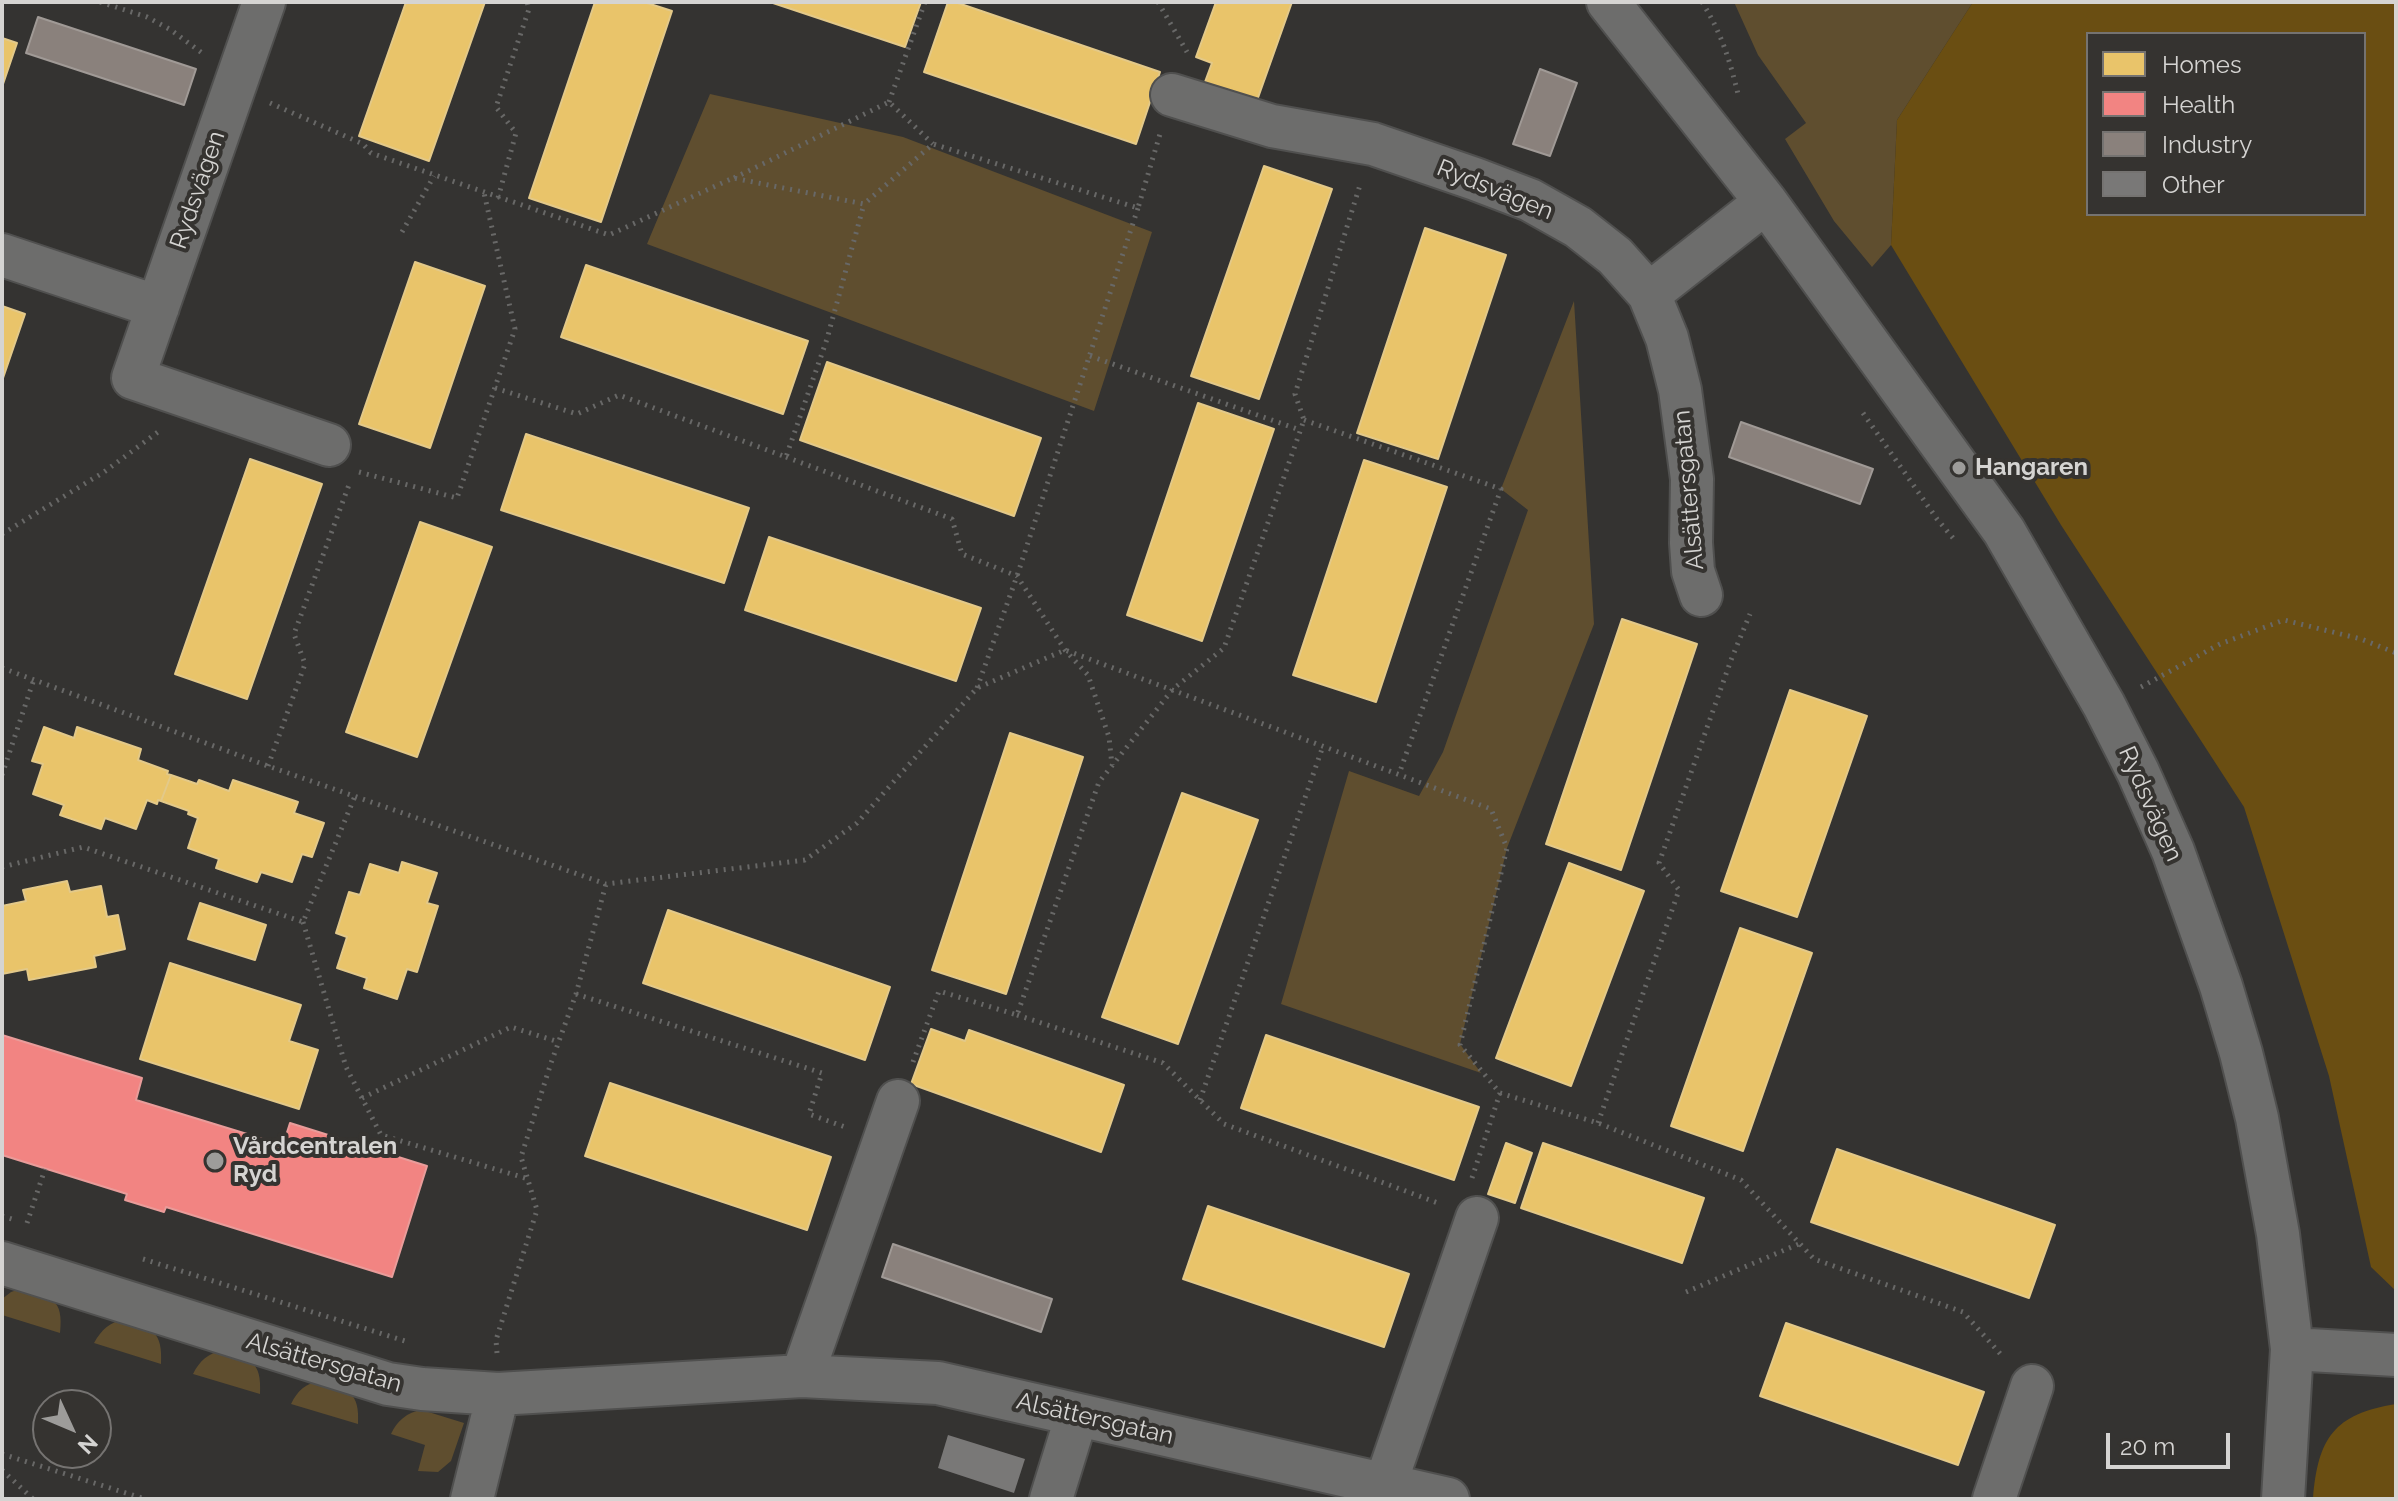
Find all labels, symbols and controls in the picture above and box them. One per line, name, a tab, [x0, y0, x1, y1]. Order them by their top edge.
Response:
legend	[2086, 32, 2366, 216]
text: Homes	[2162, 50, 2242, 79]
text: Health	[2162, 90, 2235, 119]
street label: Rydsvägen	[164, 127, 232, 253]
text: Industry	[2162, 130, 2252, 159]
street label: Rydsvägen	[1433, 154, 1557, 226]
text: Other	[2162, 170, 2225, 199]
street label: Alsättersgatan	[1668, 409, 1710, 571]
place label: Hangaren	[1975, 454, 2088, 482]
marker: Hangaren	[1950, 459, 1968, 477]
street label: Rydsvägen	[2112, 742, 2188, 866]
place label: Vårdcentralen Ryd	[233, 1133, 397, 1189]
marker: Vårdcentralen Ryd	[204, 1150, 226, 1172]
street label: Alsättersgatan	[243, 1327, 405, 1399]
street label: Alsättersgatan	[1014, 1387, 1176, 1451]
north arrow	[32, 1389, 112, 1469]
scale bar	[2110, 1417, 2234, 1467]
text: N	[73, 1429, 103, 1459]
text: 20 m	[2120, 1432, 2175, 1461]

